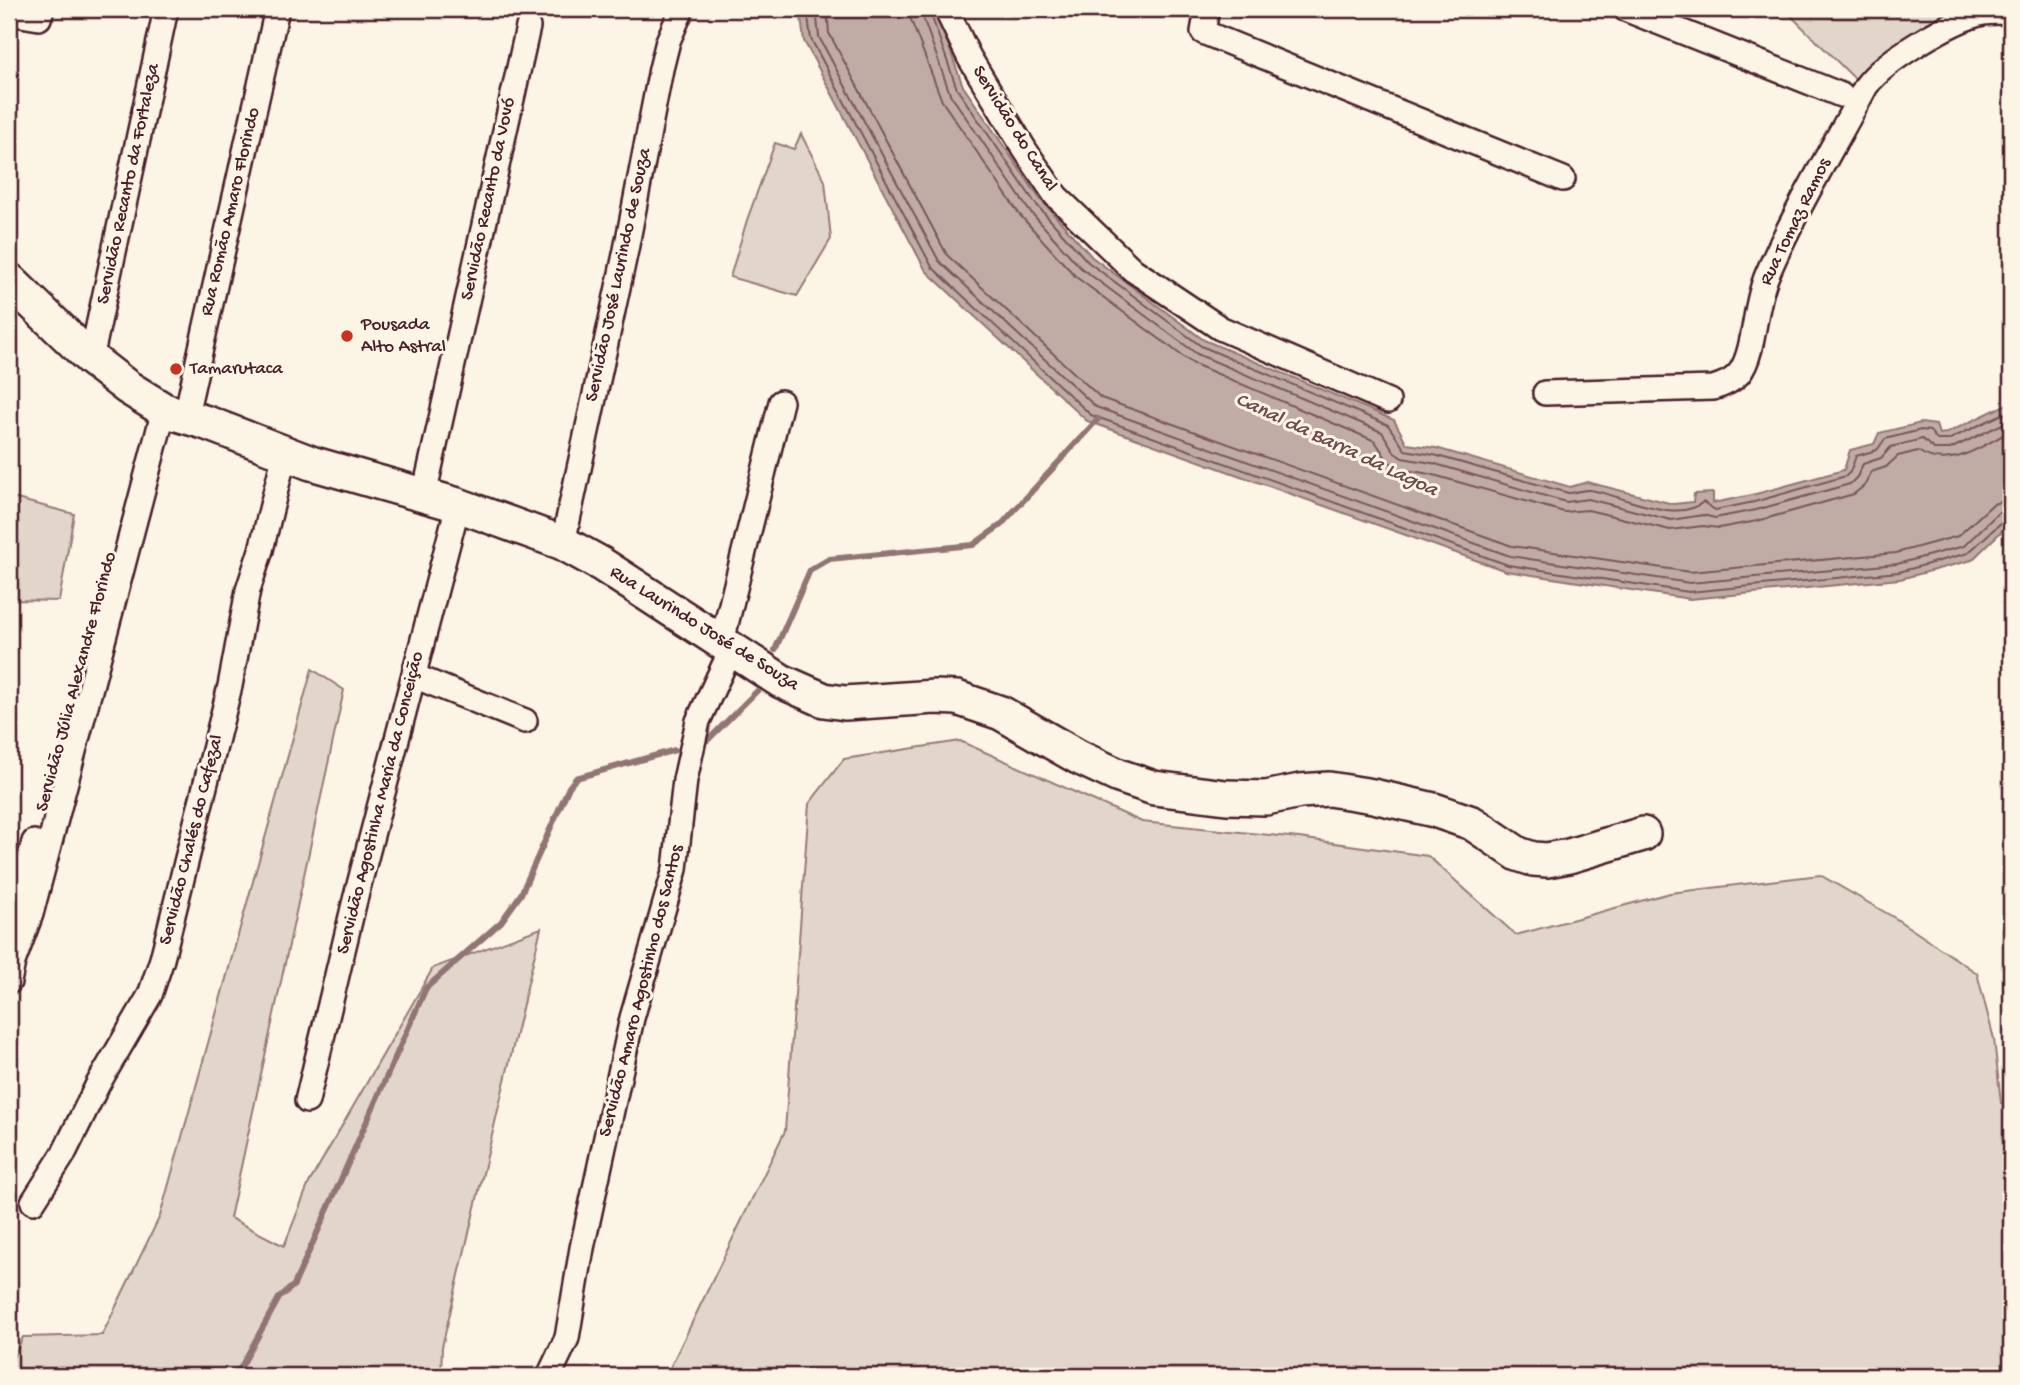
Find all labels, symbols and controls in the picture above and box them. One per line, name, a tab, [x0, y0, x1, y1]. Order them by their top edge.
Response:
street label: Servidão Recanto da Fortaleza	[92, 60, 166, 306]
street label: Servidão do Canal	[966, 62, 1062, 196]
street label: Servidão Recanto da Vovó	[456, 95, 522, 302]
street label: Rua Romão Amaro Florindo	[196, 105, 266, 318]
street label: Servidão José Laurindo de Souza	[581, 145, 657, 404]
street label: Rua Tomaz Ramos	[1755, 154, 1837, 289]
place label: Pousada Alto Astral	[360, 314, 446, 359]
marker: Pousada Alto Astral	[339, 328, 355, 344]
place label: Tamarutaca	[189, 358, 284, 381]
marker: Tamarutaca	[168, 361, 184, 377]
water label: Canal da Barra da Lagoa	[1231, 388, 1442, 504]
street label: Servidão Júlia Alexandre Florindo	[31, 550, 123, 814]
street label: Rua Laurindo José de Souza	[605, 561, 804, 698]
street label: Servidão Agostinha Maria da Conceição	[332, 649, 430, 957]
street label: Servidão Chalés do Cafezal	[155, 733, 229, 947]
street label: Servidão Amaro Agostinho dos Santos	[595, 842, 690, 1139]

